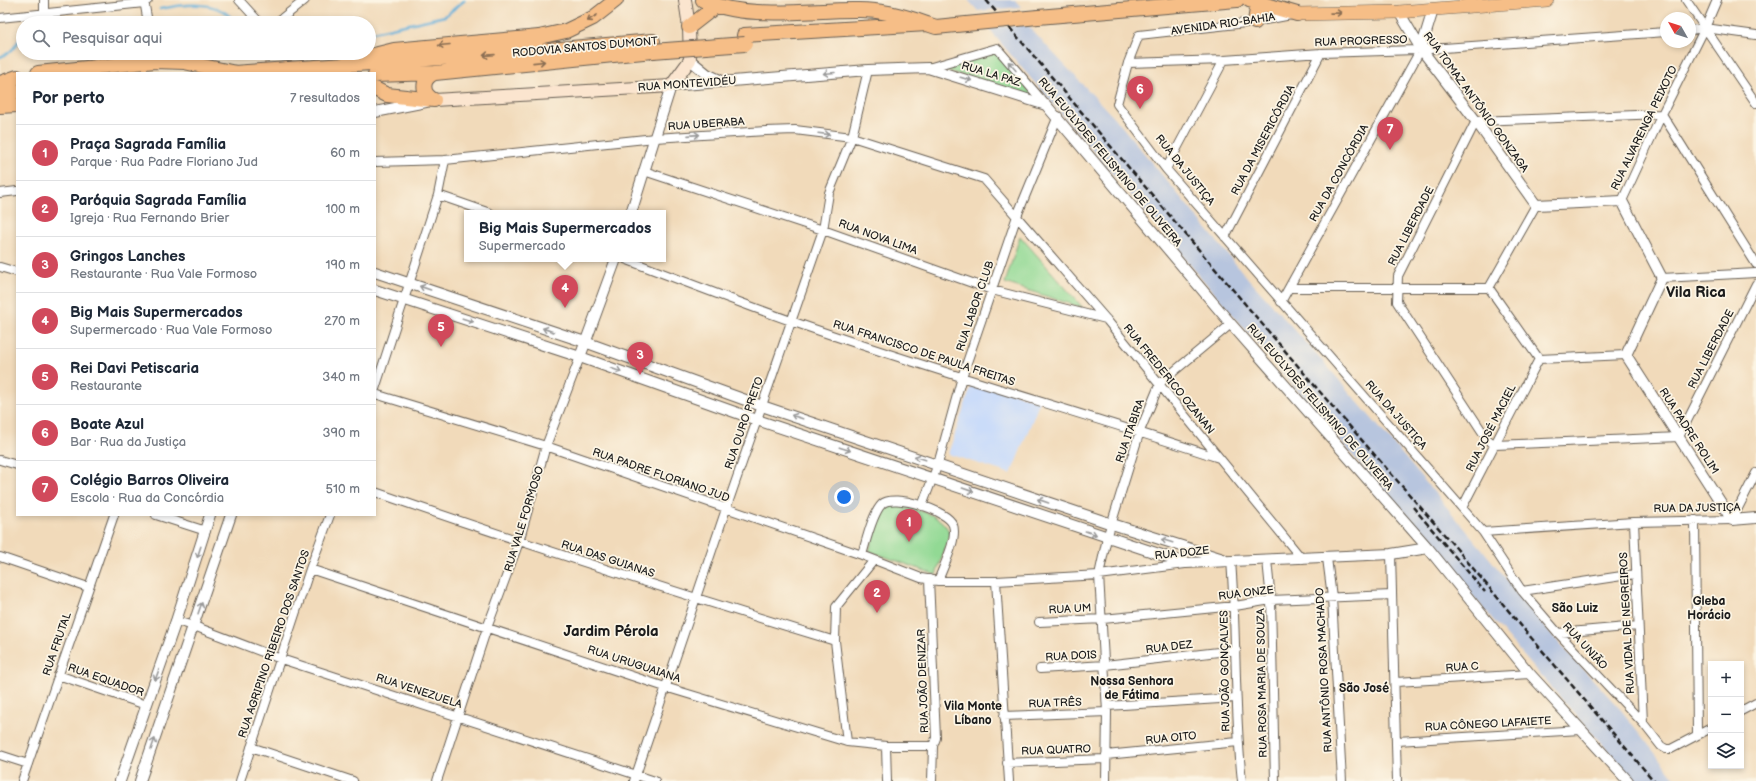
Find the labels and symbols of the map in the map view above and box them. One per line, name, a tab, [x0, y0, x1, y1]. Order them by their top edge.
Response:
one-way arrow	[1329, 9, 1342, 17]
street label: AVENIDA RIO-BAHIA	[1170, 10, 1276, 38]
north arrow	[1660, 12, 1696, 48]
one-way arrow	[587, 14, 598, 22]
street label: RUA TOMAZ ANTÔNIO GONZAGA	[1421, 29, 1532, 175]
street label: RUA PROGRESSO	[1314, 33, 1408, 49]
street label: RODOVIA SANTOS DUMONT	[512, 34, 659, 60]
one-way arrow	[438, 42, 451, 49]
one-way arrow	[483, 51, 496, 58]
one-way arrow	[532, 59, 545, 66]
street label: RUA LA PAZ	[960, 59, 1022, 89]
one-way arrow	[1008, 61, 1017, 71]
street label: RUA ALVARENGA PEIXOTO	[1608, 64, 1680, 192]
one-way arrow	[823, 70, 836, 77]
street label: RUA MONTEVIDÉU	[637, 73, 737, 94]
street label: RUA EUCLYDES FELISMINO DE OLIVEIRA	[1036, 75, 1185, 249]
one-way arrow	[959, 76, 972, 83]
pin: 6	[1127, 76, 1153, 109]
street label: RUA DA MISERICÓRDIA	[1227, 82, 1298, 197]
street label: RUA UBERABA	[667, 115, 745, 133]
pin: 7	[1377, 117, 1403, 150]
street label: RUA DA CONCÓRDIA	[1306, 121, 1371, 224]
one-way arrow	[817, 130, 830, 138]
one-way arrow	[687, 132, 700, 139]
street label: RUA DA JUSTIÇA	[1153, 132, 1218, 208]
street label: RUA LIBERDADE	[1385, 184, 1437, 268]
street label: RUA NOVA LIMA	[837, 217, 920, 257]
street label: RUA LABOR CLUB	[953, 259, 997, 353]
pin: 4	[552, 275, 578, 308]
district label: Vila Rica	[1666, 283, 1726, 302]
one-way arrow	[419, 284, 431, 292]
street label: RUA LIBERDADE	[1685, 307, 1737, 391]
pin: 5	[428, 314, 454, 347]
one-way arrow	[461, 316, 473, 324]
street label: RUA FRANCISCO DE PAULA FREITAS	[831, 317, 1017, 389]
street label: RUA EUCLYDES FELISMINO DE OLIVEIRA	[1244, 321, 1396, 493]
street label: RUA FREDERICO OZANAN	[1121, 322, 1217, 436]
one-way arrow	[542, 326, 555, 333]
pin: 3	[627, 342, 653, 375]
one-way arrow	[610, 367, 623, 374]
street label: RUA OURO PRETO	[722, 375, 766, 471]
street label: RUA DA JUSTIÇA	[1363, 378, 1430, 452]
street label: RUA JOSÉ MACIEL	[1462, 381, 1519, 474]
street label: RUA PADRE ROLIM	[1656, 386, 1722, 476]
street label: RUA ITABIRA	[1113, 397, 1147, 465]
one-way arrow	[791, 413, 804, 420]
street label: RUA PADRE FLORIANO JUD	[591, 445, 731, 505]
one-way arrow	[839, 446, 852, 453]
one-way arrow	[915, 454, 927, 462]
street label: RUA VALE FORMOSO	[502, 465, 546, 573]
your location	[834, 487, 854, 507]
one-way arrow	[962, 487, 974, 495]
one-way arrow	[1038, 496, 1050, 504]
street label: RUA DA JUSTIÇA	[1653, 501, 1741, 515]
pin: 1	[896, 509, 922, 542]
one-way arrow	[1085, 530, 1098, 537]
one-way arrow	[1160, 537, 1173, 544]
street label: RUA DAS GUIANAS	[560, 538, 657, 580]
street label: RUA DOZE	[1154, 544, 1210, 562]
one-way arrow	[195, 546, 202, 559]
street label: RUA AGRIPINO RIBEIRO DOS SANTOS	[236, 548, 312, 740]
street label: RUA VIDAL DE NEGREIROS	[1617, 551, 1637, 694]
pin: 2	[864, 580, 890, 613]
street label: RUA ONZE	[1217, 583, 1275, 603]
street label: RUA ANTÔNIO ROSA MACHADO	[1312, 587, 1335, 753]
district label: Gleba Horácio	[1687, 594, 1731, 623]
street label: RUA UM	[1048, 601, 1092, 617]
district label: São Luiz	[1552, 601, 1598, 616]
one-way arrow	[197, 602, 204, 615]
street label: RUA ROSA MARIA DE SOUZA	[1254, 608, 1270, 758]
street label: RUA FRUTAL	[40, 610, 74, 677]
street label: RUA JOÃO GONÇALVES	[1217, 610, 1233, 732]
street label: RUA UNIÃO	[1560, 620, 1610, 672]
district label: Jardim Pérola	[563, 622, 659, 641]
street label: RUA JOÃO DENIZAR	[915, 628, 931, 733]
street label: RUA DEZ	[1145, 638, 1194, 656]
street label: RUA URUGUAIANA	[586, 643, 682, 685]
street label: RUA DOIS	[1045, 648, 1097, 664]
street label: RUA C	[1445, 659, 1479, 675]
street label: RUA EQUADOR	[66, 661, 146, 699]
one-way arrow	[153, 669, 160, 682]
street label: RUA VENEZUELA	[374, 671, 464, 711]
district label: Nossa Senhora de Fátima	[1090, 674, 1174, 703]
district label: São José	[1339, 681, 1389, 696]
street label: RUA TRÊS	[1028, 695, 1082, 710]
district label: Vila Monte Líbano	[944, 699, 1002, 728]
street label: RUA CÔNEGO LAFAIETE	[1424, 713, 1552, 734]
street label: RUA OITO	[1145, 729, 1197, 747]
one-way arrow	[150, 738, 157, 751]
street label: RUA QUATRO	[1021, 742, 1091, 758]

